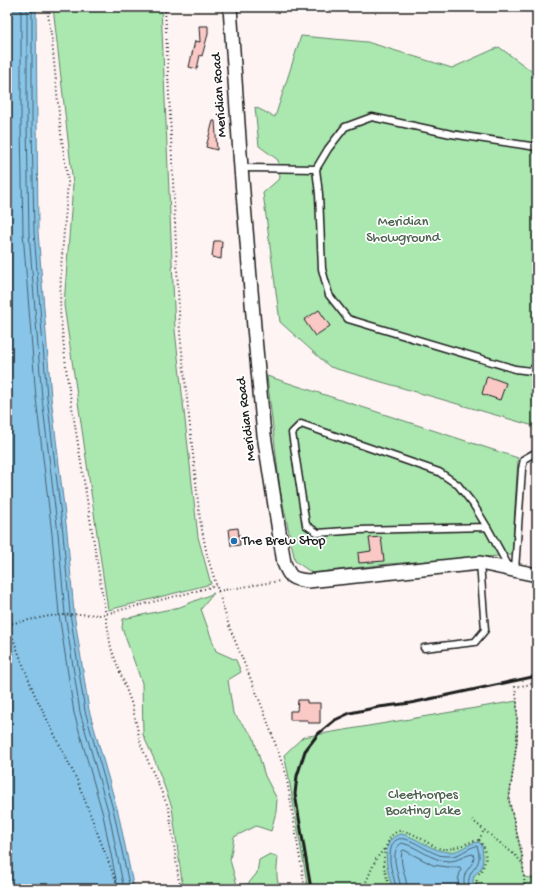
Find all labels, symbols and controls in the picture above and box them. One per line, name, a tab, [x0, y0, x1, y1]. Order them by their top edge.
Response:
street label: Meridian Road	[208, 50, 231, 138]
park label: Meridian Showground	[366, 214, 442, 247]
street label: Meridian Road	[233, 374, 261, 462]
place label: The Brew Stop	[241, 533, 325, 550]
marker: The Brew Stop	[229, 536, 239, 546]
park label: Cleethorpes Boating Lake	[384, 787, 461, 820]

